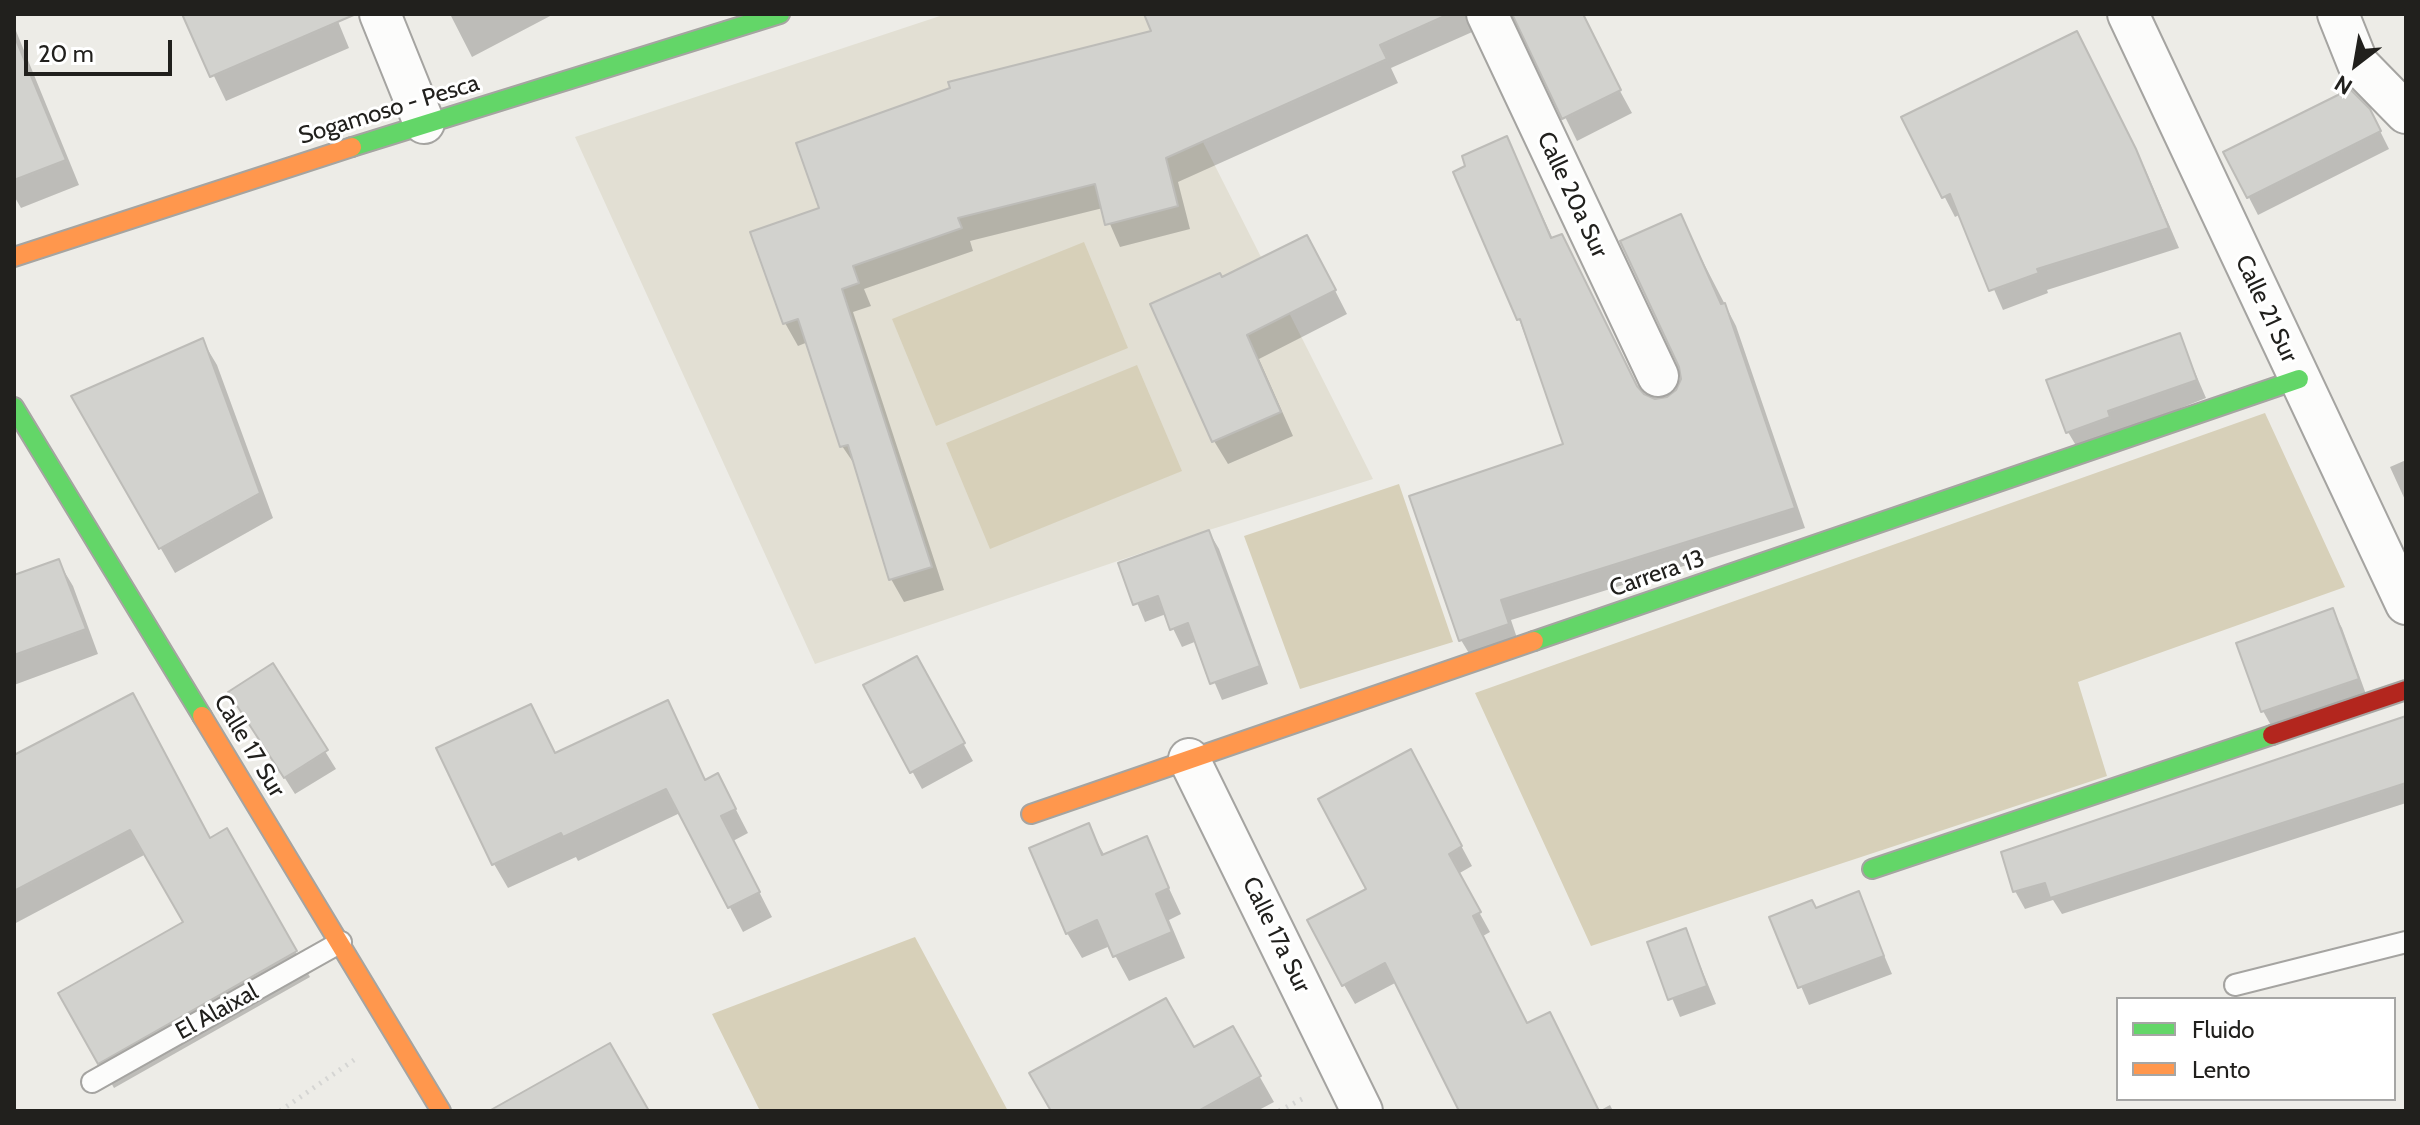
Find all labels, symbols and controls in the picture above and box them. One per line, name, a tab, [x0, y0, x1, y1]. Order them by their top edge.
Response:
scale bar	[28, 24, 176, 74]
north arrow	[2316, 24, 2396, 104]
text: 20 m	[38, 39, 94, 68]
street label: Sogamoso - Pesca	[295, 69, 483, 151]
text: N	[2330, 69, 2357, 101]
street label: Calle 20a Sur	[1530, 128, 1614, 262]
street label: Calle 21 Sur	[2229, 251, 2303, 367]
street label: Carrera 13	[1606, 544, 1708, 604]
street label: Calle 17 Sur	[207, 689, 291, 803]
street label: Calle 17a Sur	[1236, 872, 1316, 998]
street label: El Alaixal	[171, 978, 263, 1046]
legend	[2116, 997, 2396, 1101]
text: Fluido	[2192, 1015, 2254, 1044]
text: Lento	[2192, 1055, 2251, 1084]

